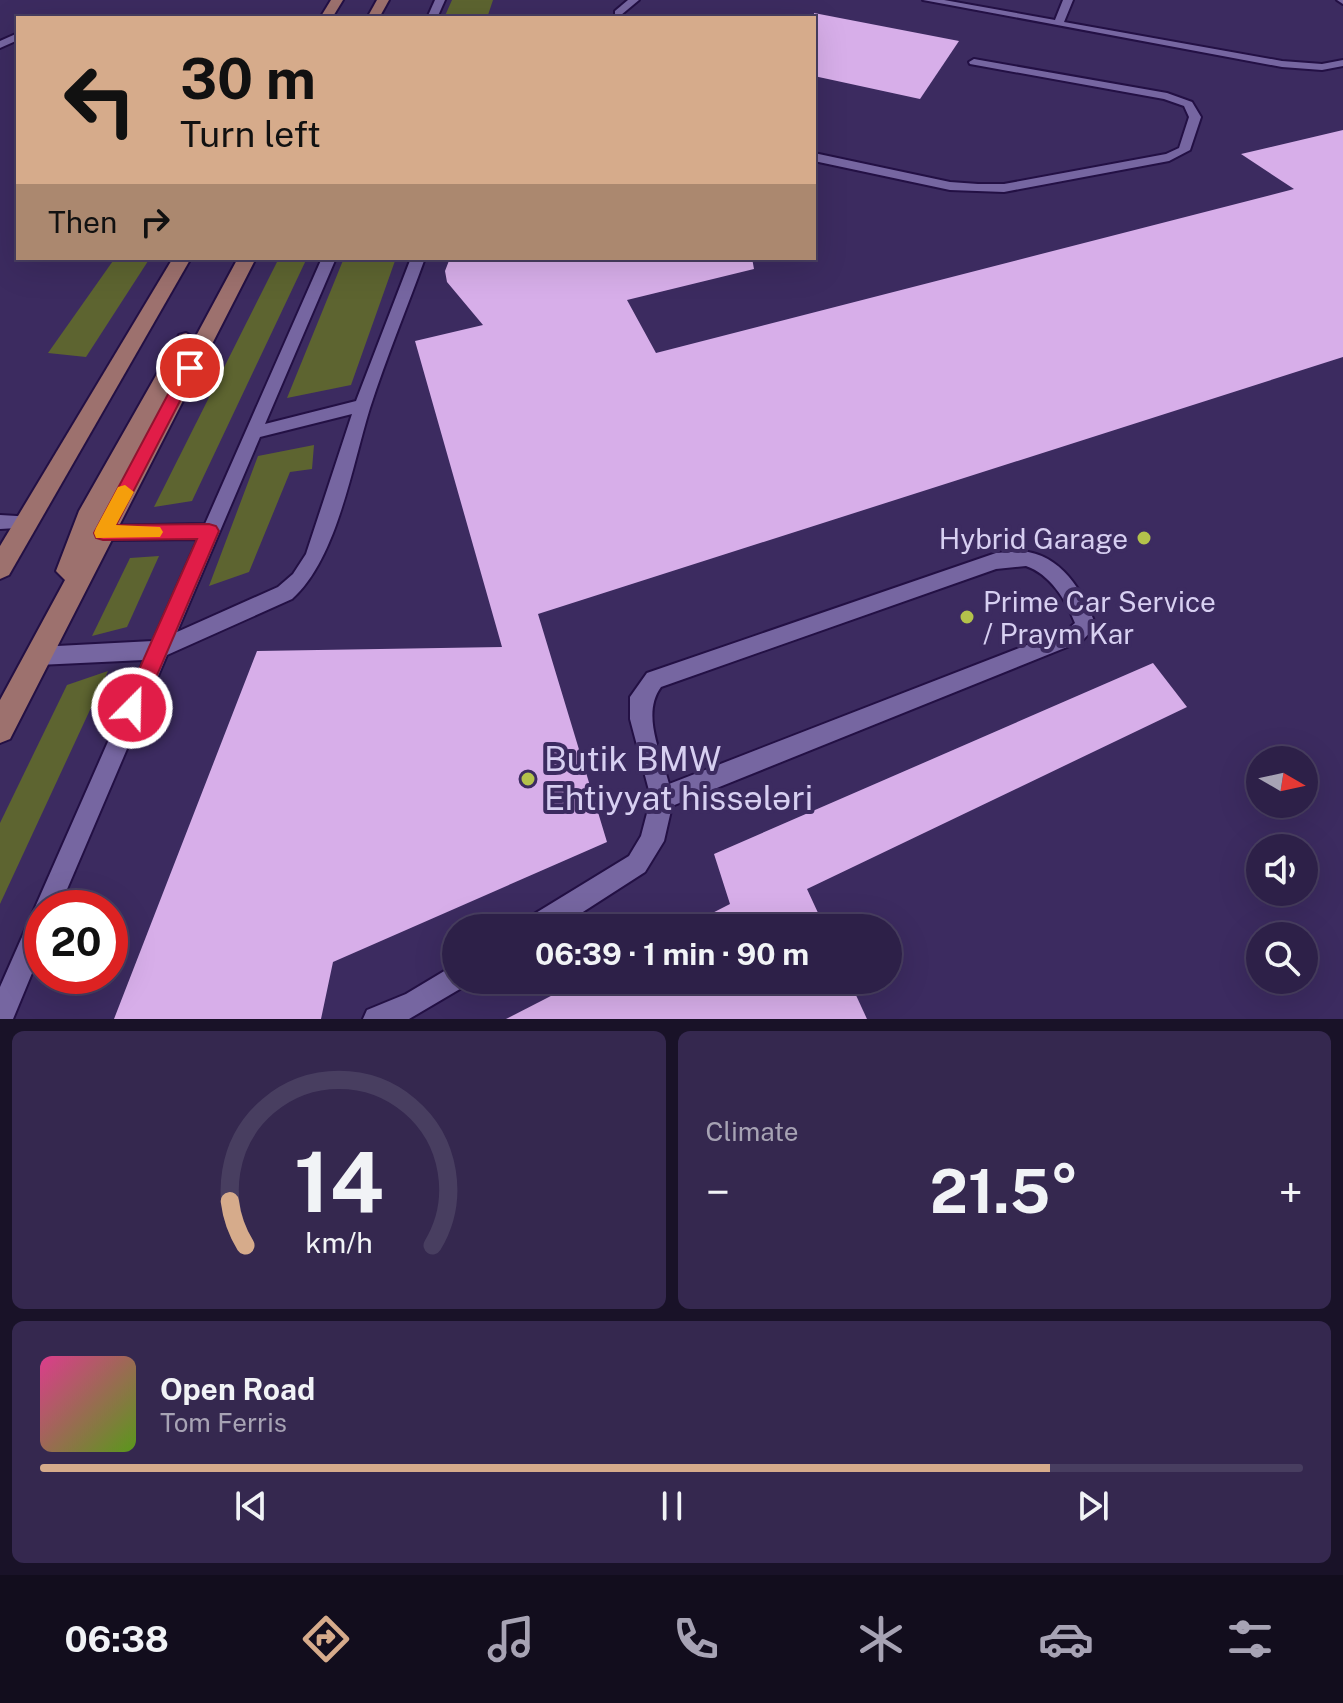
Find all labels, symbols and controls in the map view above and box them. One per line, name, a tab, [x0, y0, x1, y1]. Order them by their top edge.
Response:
text: 30 m	[180, 46, 316, 112]
icon: left	[48, 48, 152, 152]
text: Turn left	[180, 113, 321, 155]
icon: right	[133, 200, 177, 244]
text: Then	[48, 204, 117, 240]
pin	[156, 334, 224, 402]
icon: arrive	[168, 346, 212, 390]
place label: Hybrid Garage	[939, 522, 1128, 555]
marker: Hybrid Garage	[1135, 529, 1153, 547]
place label: Prime Car Service / Praym Kar	[983, 585, 1216, 650]
marker: Prime Car Service / Praym Kar	[958, 608, 976, 626]
position arrow	[90, 666, 174, 750]
place label: Butik BMW Ehtiyyat hissələri	[544, 739, 813, 818]
north arrow	[1246, 746, 1318, 818]
map controls	[1246, 746, 1318, 994]
marker: Butik BMW Ehtiyyat hissələri	[519, 770, 537, 788]
button: sound	[1246, 834, 1318, 906]
speed limit sign: 20	[24, 890, 128, 994]
button: search	[1246, 922, 1318, 994]
text: 06:39 · 1 min · 90 m	[535, 936, 809, 972]
text: Climate	[706, 1116, 799, 1147]
text: 14	[294, 1133, 384, 1231]
text: 21.5°	[930, 1156, 1079, 1227]
text: −	[706, 1166, 730, 1218]
text: +	[1279, 1166, 1303, 1218]
text: km/h	[305, 1226, 372, 1259]
text: Open Road	[160, 1371, 315, 1407]
text: Tom Ferris	[160, 1407, 287, 1438]
icon: previous	[229, 1484, 273, 1528]
icon: pause	[650, 1484, 694, 1528]
icon: next	[1071, 1484, 1115, 1528]
icon: directions	[298, 1611, 354, 1667]
icon: music	[483, 1611, 539, 1667]
icon: phone	[668, 1611, 724, 1667]
icon: climate	[853, 1611, 909, 1667]
icon: car	[1038, 1611, 1094, 1667]
icon: filters	[1222, 1611, 1278, 1667]
text: 06:38	[64, 1618, 169, 1660]

